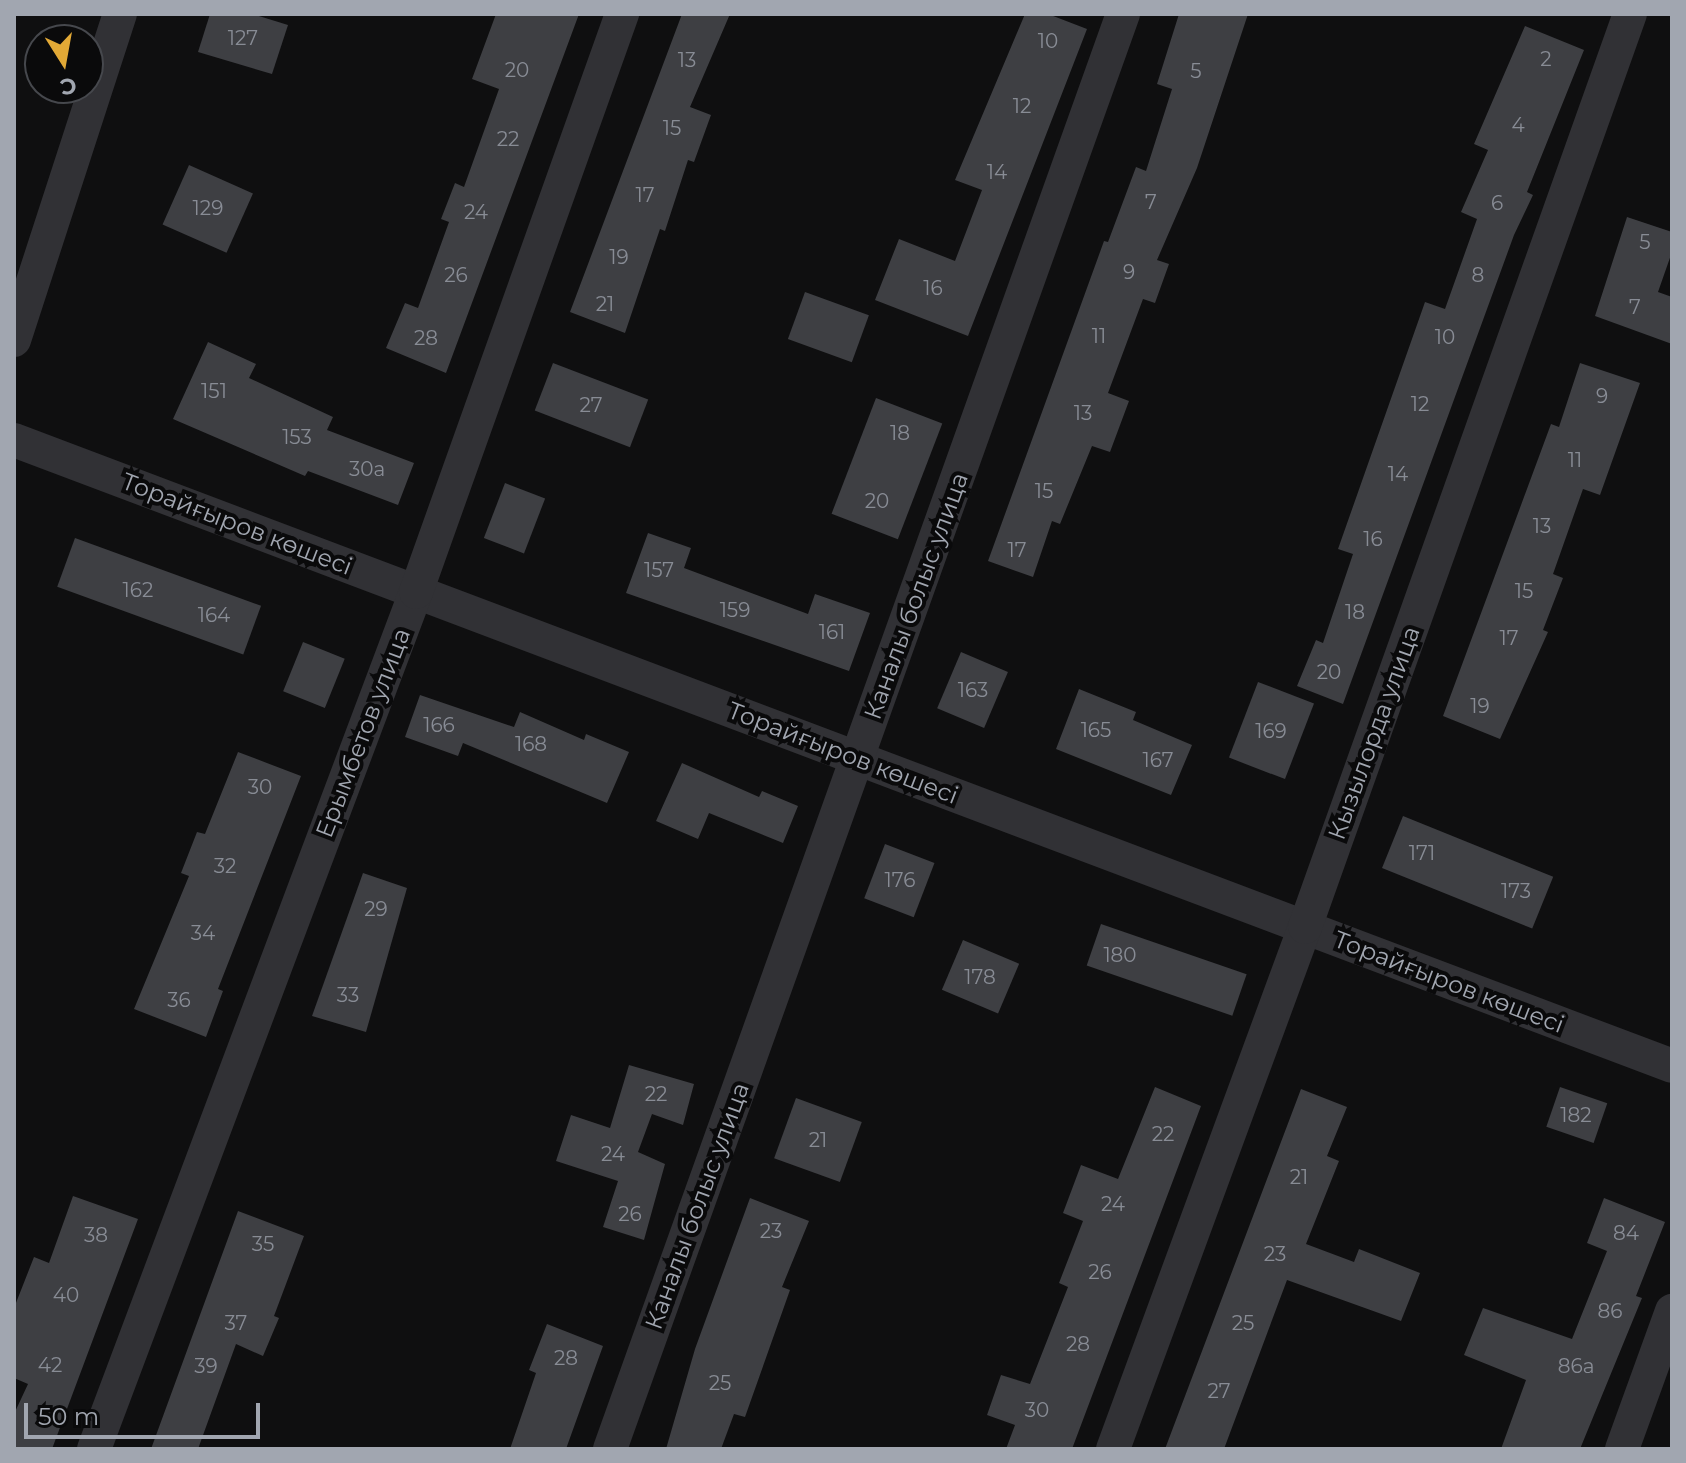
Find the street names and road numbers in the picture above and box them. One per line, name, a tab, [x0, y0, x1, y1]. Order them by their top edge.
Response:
street label: Торайғыров көшесі	[118, 467, 356, 581]
street label: Каналы болыс улица	[858, 469, 974, 723]
street label: Кызылорда улица	[1322, 622, 1426, 844]
street label: Ерымбетов улица	[310, 624, 416, 842]
street label: Торайғыров көшесі	[724, 696, 962, 810]
street label: Торайғыров көшесі	[1330, 925, 1568, 1039]
street label: Каналы болыс улица	[639, 1079, 755, 1333]

